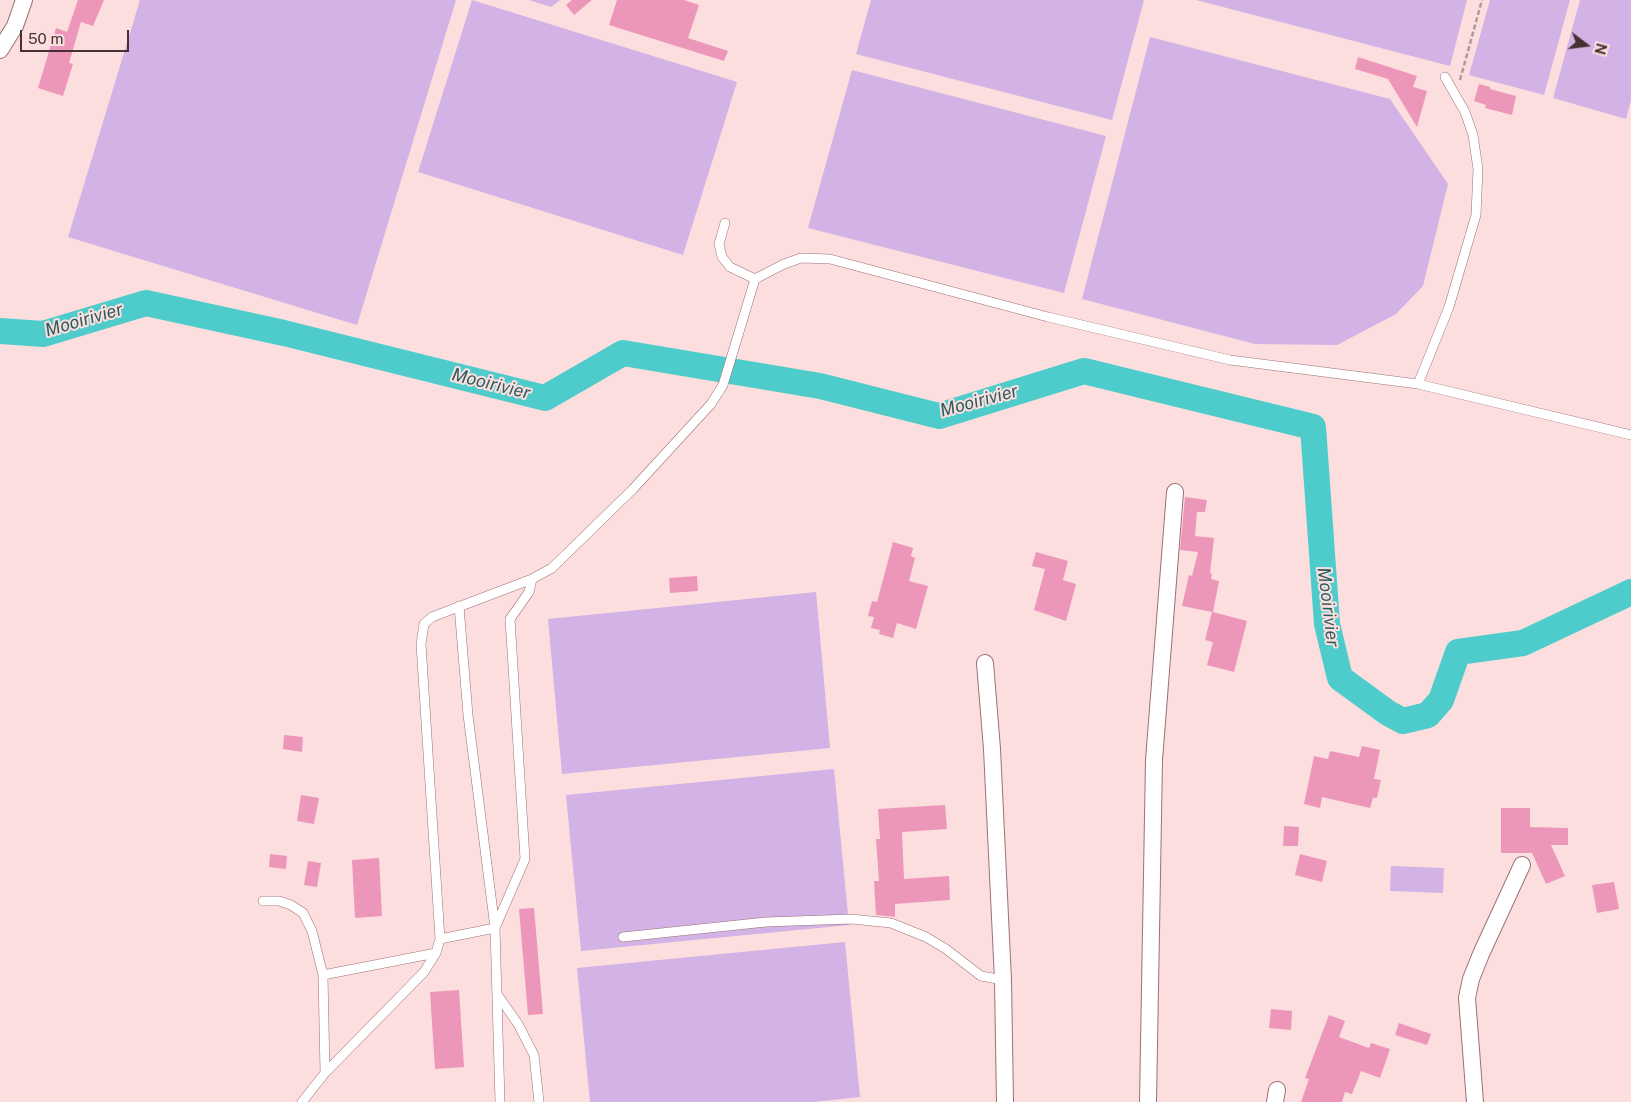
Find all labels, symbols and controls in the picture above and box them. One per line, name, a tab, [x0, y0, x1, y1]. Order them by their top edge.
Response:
scale bar	[22, 20, 131, 52]
north arrow	[1561, 20, 1611, 70]
text: 50 m	[28, 30, 63, 47]
text: N	[1591, 42, 1610, 56]
water label: Mooirivier	[42, 299, 126, 341]
water label: Mooirivier	[449, 364, 533, 404]
water label: Mooirivier	[937, 380, 1021, 422]
water label: Mooirivier	[1312, 566, 1344, 648]

